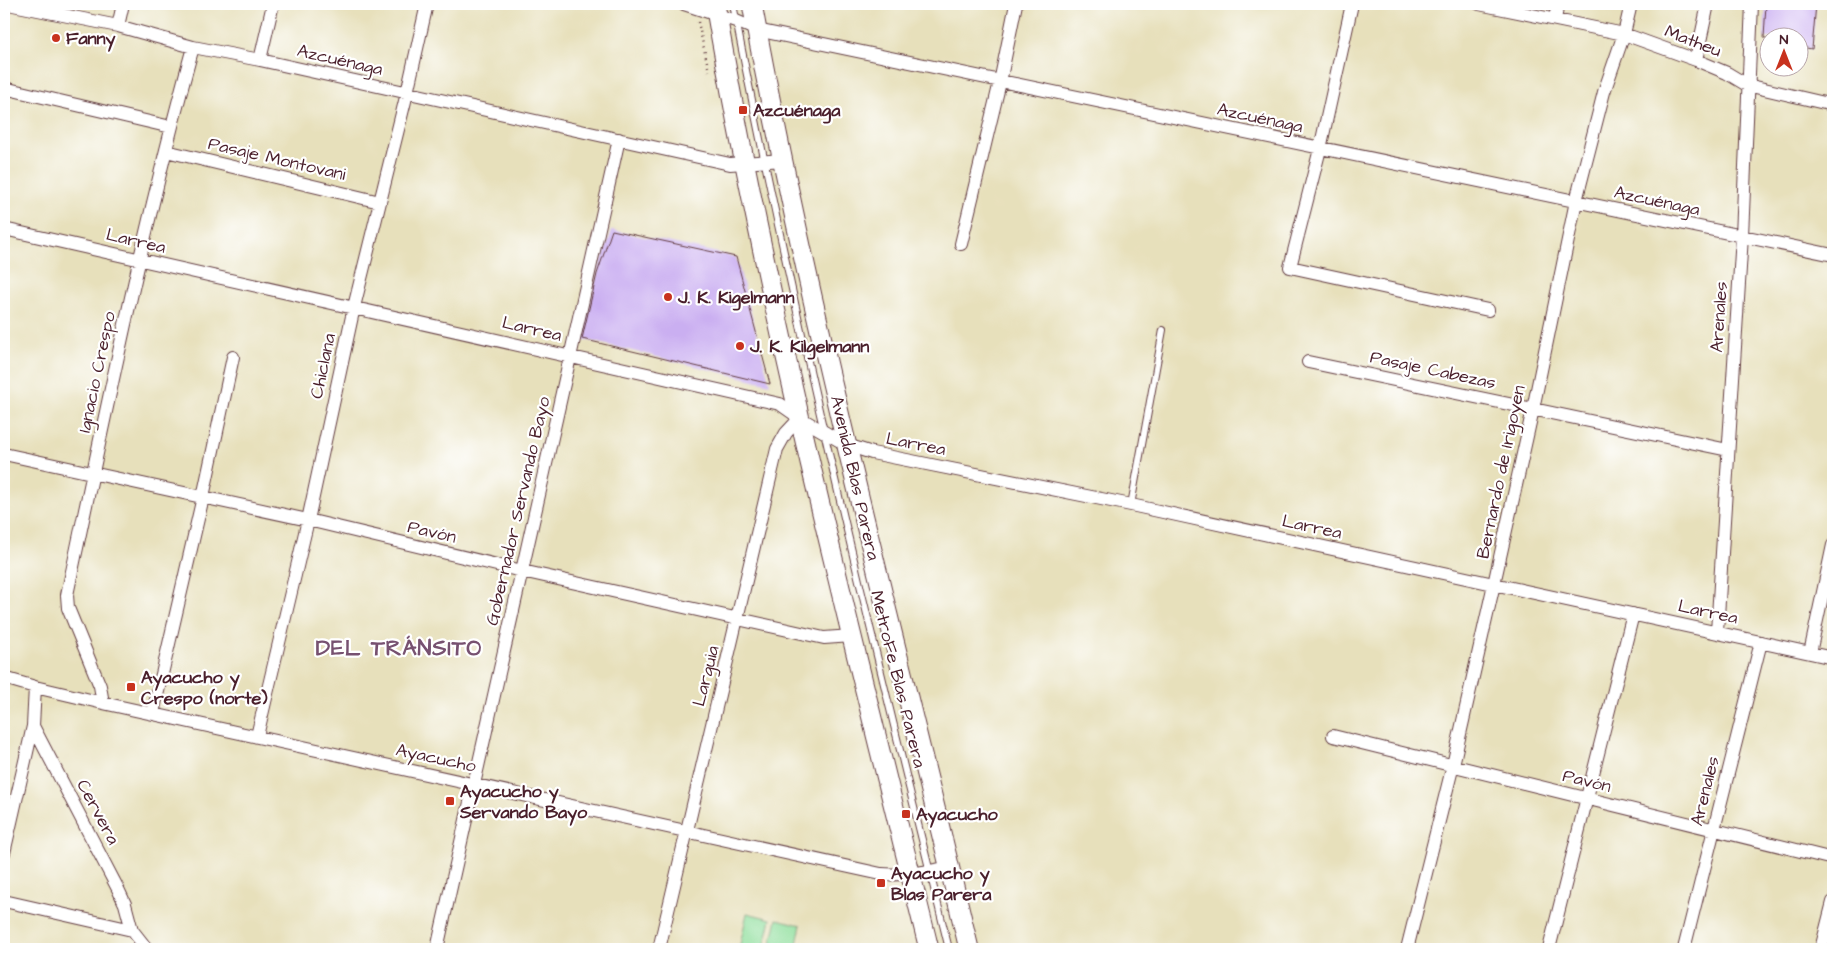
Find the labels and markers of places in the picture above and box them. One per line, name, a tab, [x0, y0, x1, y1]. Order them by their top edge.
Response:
place label: Fanny	[66, 26, 116, 52]
marker: Fanny	[50, 32, 62, 44]
place label: Azcuénaga	[753, 98, 841, 124]
marker: Azcuénaga	[737, 104, 749, 116]
place label: J. K. Kigelmann	[677, 285, 795, 311]
marker: J. K. Kigelmann	[662, 291, 674, 303]
place label: J. K. Kilgelmann	[749, 334, 869, 360]
marker: J. K. Kilgelmann	[734, 340, 746, 352]
place label: Ayacucho y Crespo (norte)	[141, 665, 268, 711]
marker: Ayacucho y Crespo (norte)	[125, 681, 137, 693]
place label: Ayacucho y Servando Bayo	[459, 779, 588, 826]
marker: Ayacucho y Servando Bayo	[444, 795, 456, 807]
place label: Ayacucho	[916, 802, 998, 828]
marker: Ayacucho	[900, 808, 912, 820]
place label: Ayacucho y Blas Parera	[891, 861, 992, 907]
marker: Ayacucho y Blas Parera	[875, 877, 887, 889]

